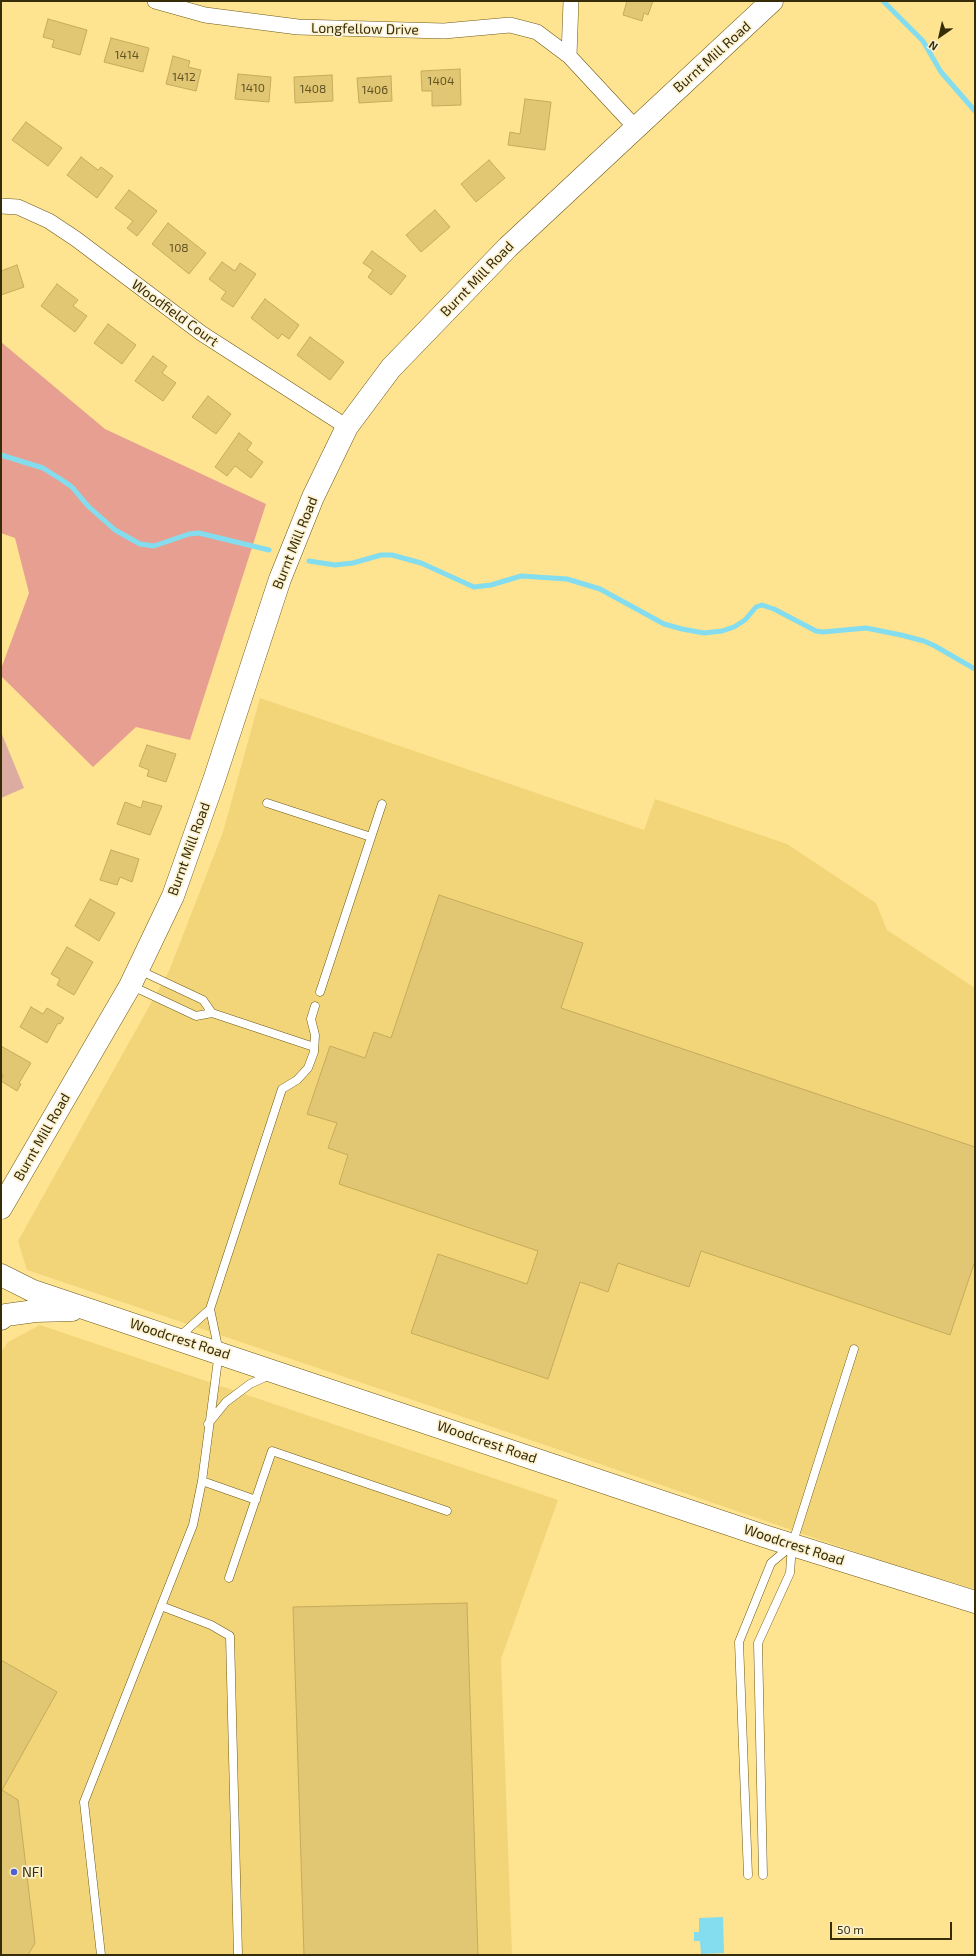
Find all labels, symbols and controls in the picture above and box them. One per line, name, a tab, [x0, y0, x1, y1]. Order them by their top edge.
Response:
north arrow	[920, 16, 960, 56]
street label: Burnt Mill Road	[670, 18, 754, 96]
street label: Longfellow Drive	[311, 20, 419, 38]
text: N	[926, 39, 940, 54]
house number: 1414	[115, 48, 139, 62]
house number: 1412	[172, 70, 196, 84]
house number: 1404	[428, 74, 454, 88]
house number: 1410	[241, 81, 265, 95]
house number: 1408	[300, 82, 326, 96]
house number: 1406	[362, 83, 388, 97]
street label: Burnt Mill Road	[437, 238, 517, 320]
house number: 108	[169, 241, 189, 255]
street label: Woodfield Court	[128, 276, 222, 350]
street label: Burnt Mill Road	[269, 494, 321, 592]
street label: Burnt Mill Road	[164, 800, 214, 898]
street label: Burnt Mill Road	[10, 1090, 74, 1184]
street label: Woodcrest Road	[128, 1315, 232, 1363]
street label: Woodcrest Road	[435, 1417, 539, 1467]
street label: Woodcrest Road	[742, 1521, 846, 1569]
place label: NFI	[22, 1864, 43, 1880]
marker: NFI	[9, 1867, 19, 1877]
scale bar	[832, 1914, 954, 1940]
text: 50 m	[837, 1922, 864, 1936]

